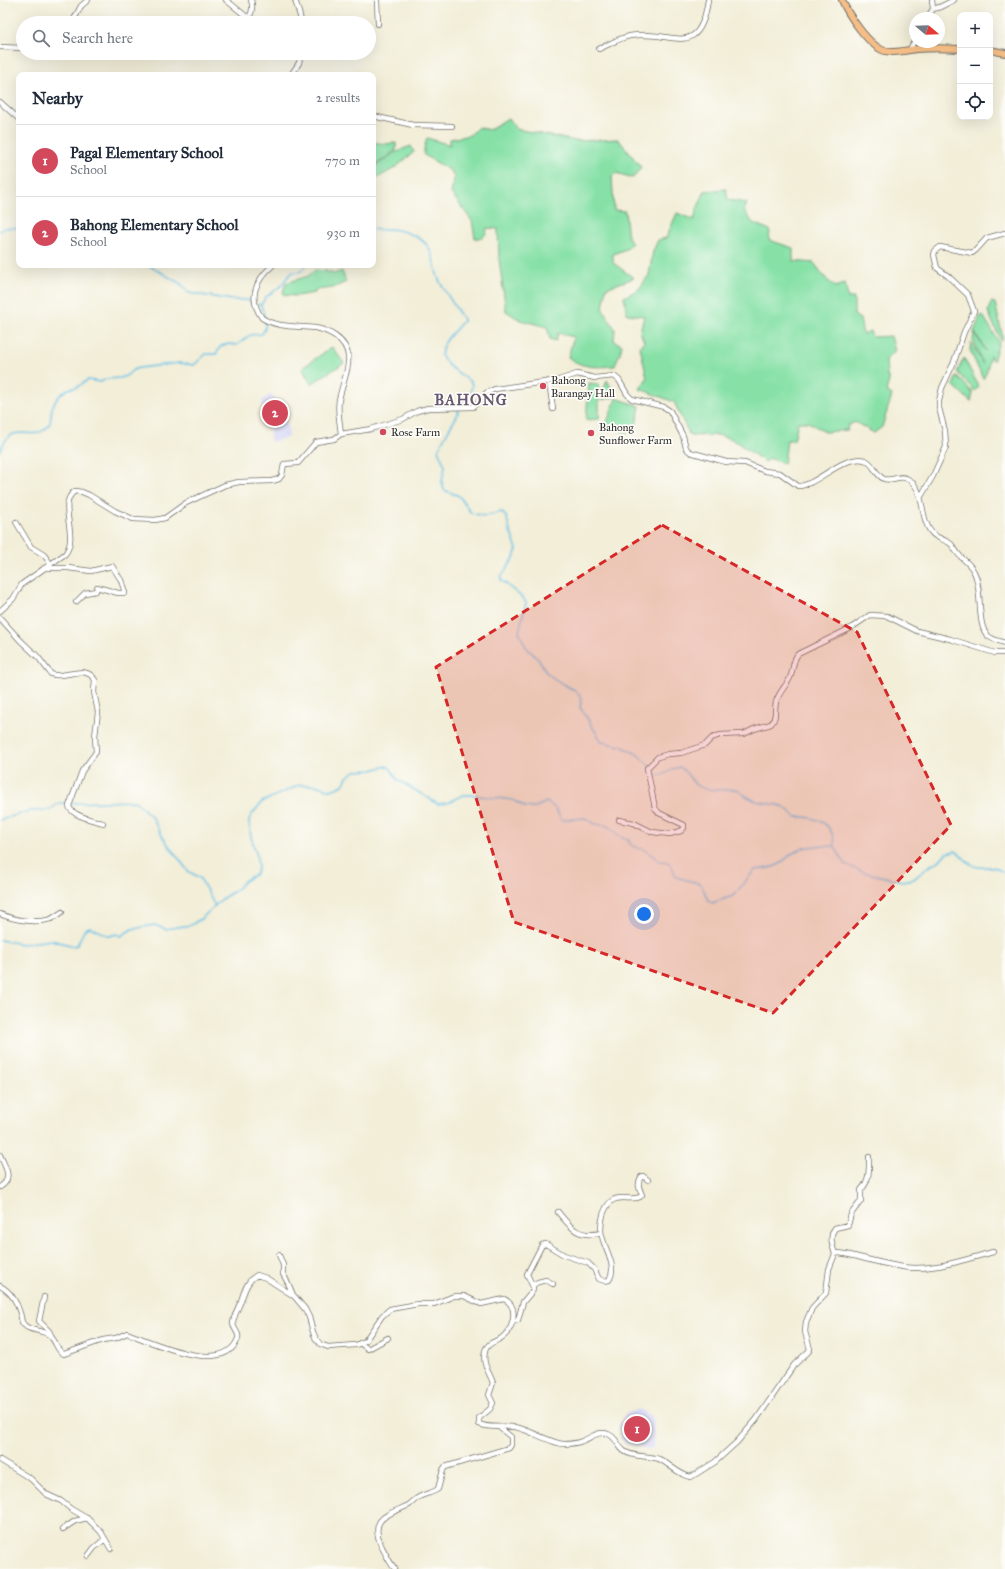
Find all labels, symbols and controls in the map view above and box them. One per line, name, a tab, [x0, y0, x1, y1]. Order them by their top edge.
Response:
north arrow	[909, 12, 945, 48]
map controls	[957, 12, 993, 120]
button: +	[957, 12, 993, 48]
search box	[16, 16, 376, 60]
icon: search	[30, 27, 52, 49]
text: Search here	[62, 29, 133, 47]
button: −	[957, 48, 993, 84]
button: locate	[957, 84, 993, 120]
text: Nearby	[32, 88, 83, 109]
text: 2 results	[316, 90, 360, 106]
text: Pagal Elementary School	[70, 144, 223, 162]
text: 1	[42, 153, 48, 169]
text: 770 m	[325, 153, 360, 169]
text: School	[70, 162, 107, 178]
text: Bahong Elementary School	[70, 216, 239, 234]
text: 2	[42, 225, 48, 241]
text: 930 m	[327, 225, 360, 241]
text: School	[70, 234, 107, 250]
place label: Bahong Barangay Hall	[551, 374, 615, 400]
marker: Bahong Barangay Hall	[538, 381, 548, 391]
district label: BAHONG	[434, 391, 508, 409]
pin: 2	[262, 398, 288, 428]
place label: Bahong Sunflower Farm	[599, 421, 673, 447]
place label: Rose Farm	[391, 426, 441, 439]
marker: Rose Farm	[378, 427, 388, 437]
marker: Bahong Sunflower Farm	[586, 428, 596, 438]
your location	[634, 904, 654, 924]
pin: 1	[624, 1414, 650, 1444]

